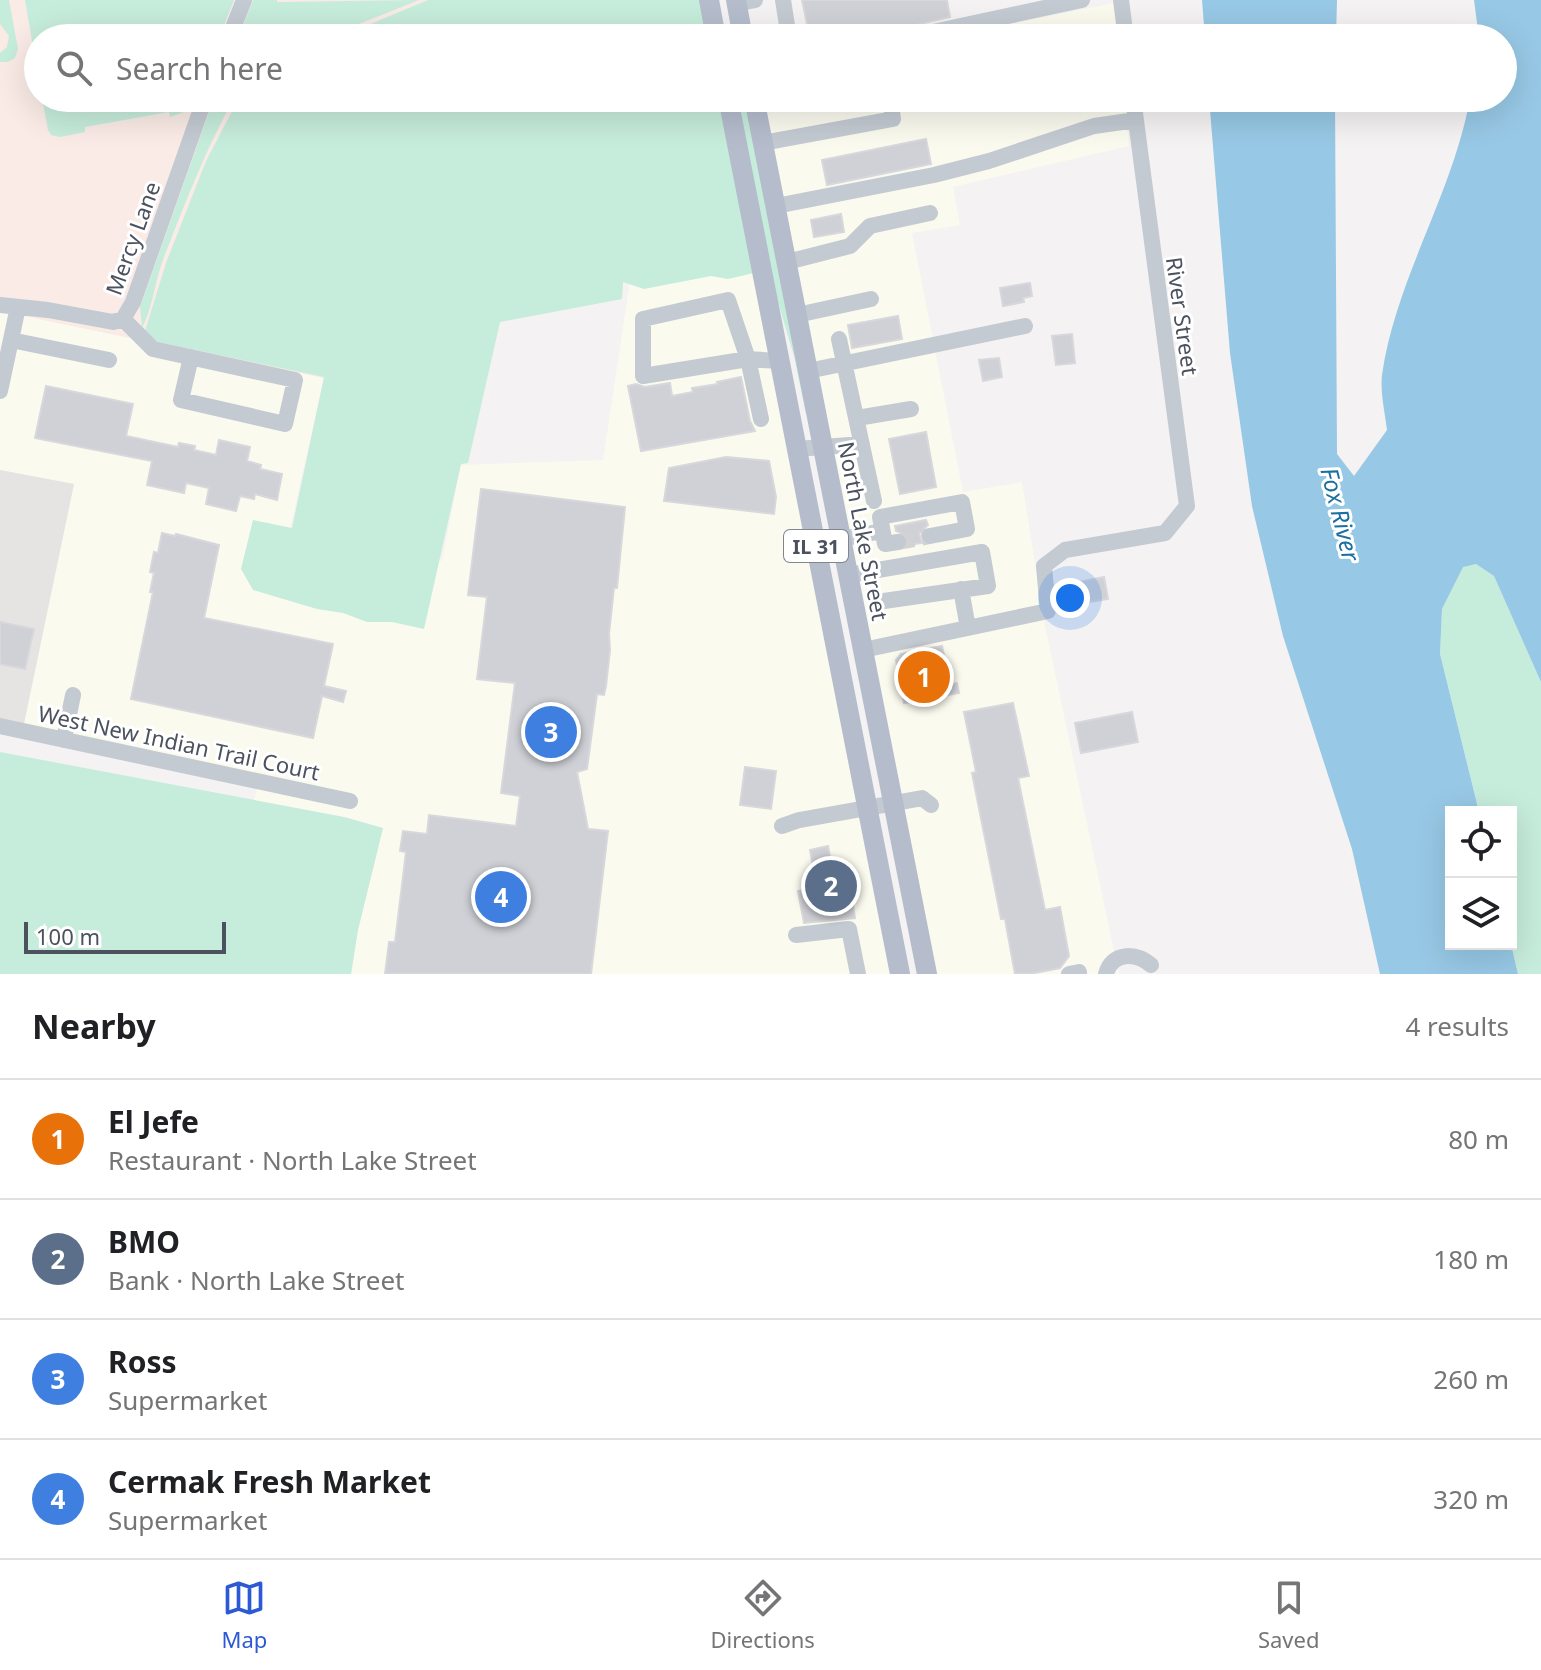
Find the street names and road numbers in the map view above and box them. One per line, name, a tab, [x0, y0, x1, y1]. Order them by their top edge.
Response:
street label: Mercy Lane	[98, 177, 166, 299]
street label: River Street	[1160, 255, 1206, 377]
street label: North Lake Street	[832, 439, 896, 623]
road number: IL 31	[784, 530, 848, 562]
street label: West New Indian Trail Court	[35, 697, 323, 787]

